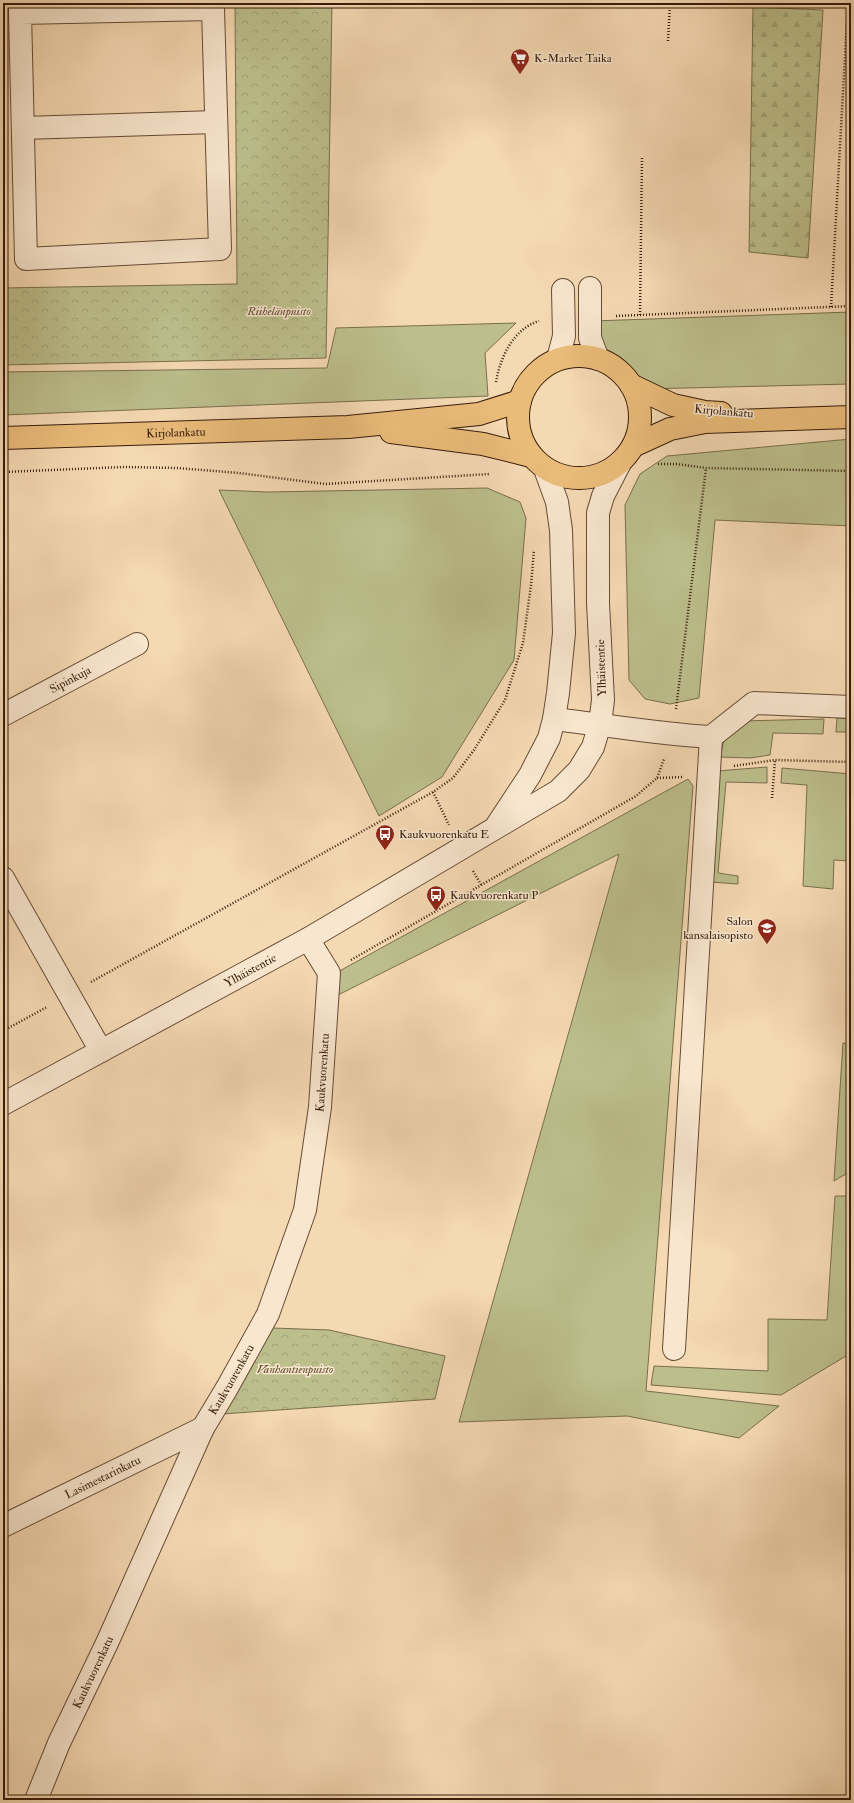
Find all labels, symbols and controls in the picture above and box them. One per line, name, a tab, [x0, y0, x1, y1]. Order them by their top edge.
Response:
supermarket icon: K-Market Taika	[509, 47, 531, 75]
place label: K-Market Taika	[534, 51, 613, 66]
park label: Riihelänpuisto	[246, 304, 311, 319]
street label: Kirjolankatu	[694, 401, 754, 422]
street label: Kirjolankatu	[146, 425, 206, 441]
street label: Ylhäistentie	[593, 639, 610, 697]
street label: Sipinkuja	[47, 662, 95, 697]
bus stop icon: Kaukvuorenkatu E	[374, 823, 396, 851]
place label: Kaukvuorenkatu E	[399, 827, 489, 842]
bus stop icon: Kaukvuorenkatu P	[425, 884, 447, 912]
place label: Kaukvuorenkatu P	[450, 888, 538, 903]
place label: Salon kansalaisopisto	[683, 914, 753, 943]
school or university icon: Salon kansalaisopisto	[756, 917, 778, 945]
street label: Ylhäistentie	[222, 951, 279, 991]
street label: Kaukvuorenkatu	[312, 1033, 333, 1113]
street label: Kaukvuorenkatu	[206, 1342, 258, 1418]
park label: Vanhantienpuisto	[257, 1362, 333, 1377]
street label: Lasimestarinkatu	[62, 1453, 143, 1503]
street label: Kaukvuorenkatu	[70, 1634, 117, 1711]

